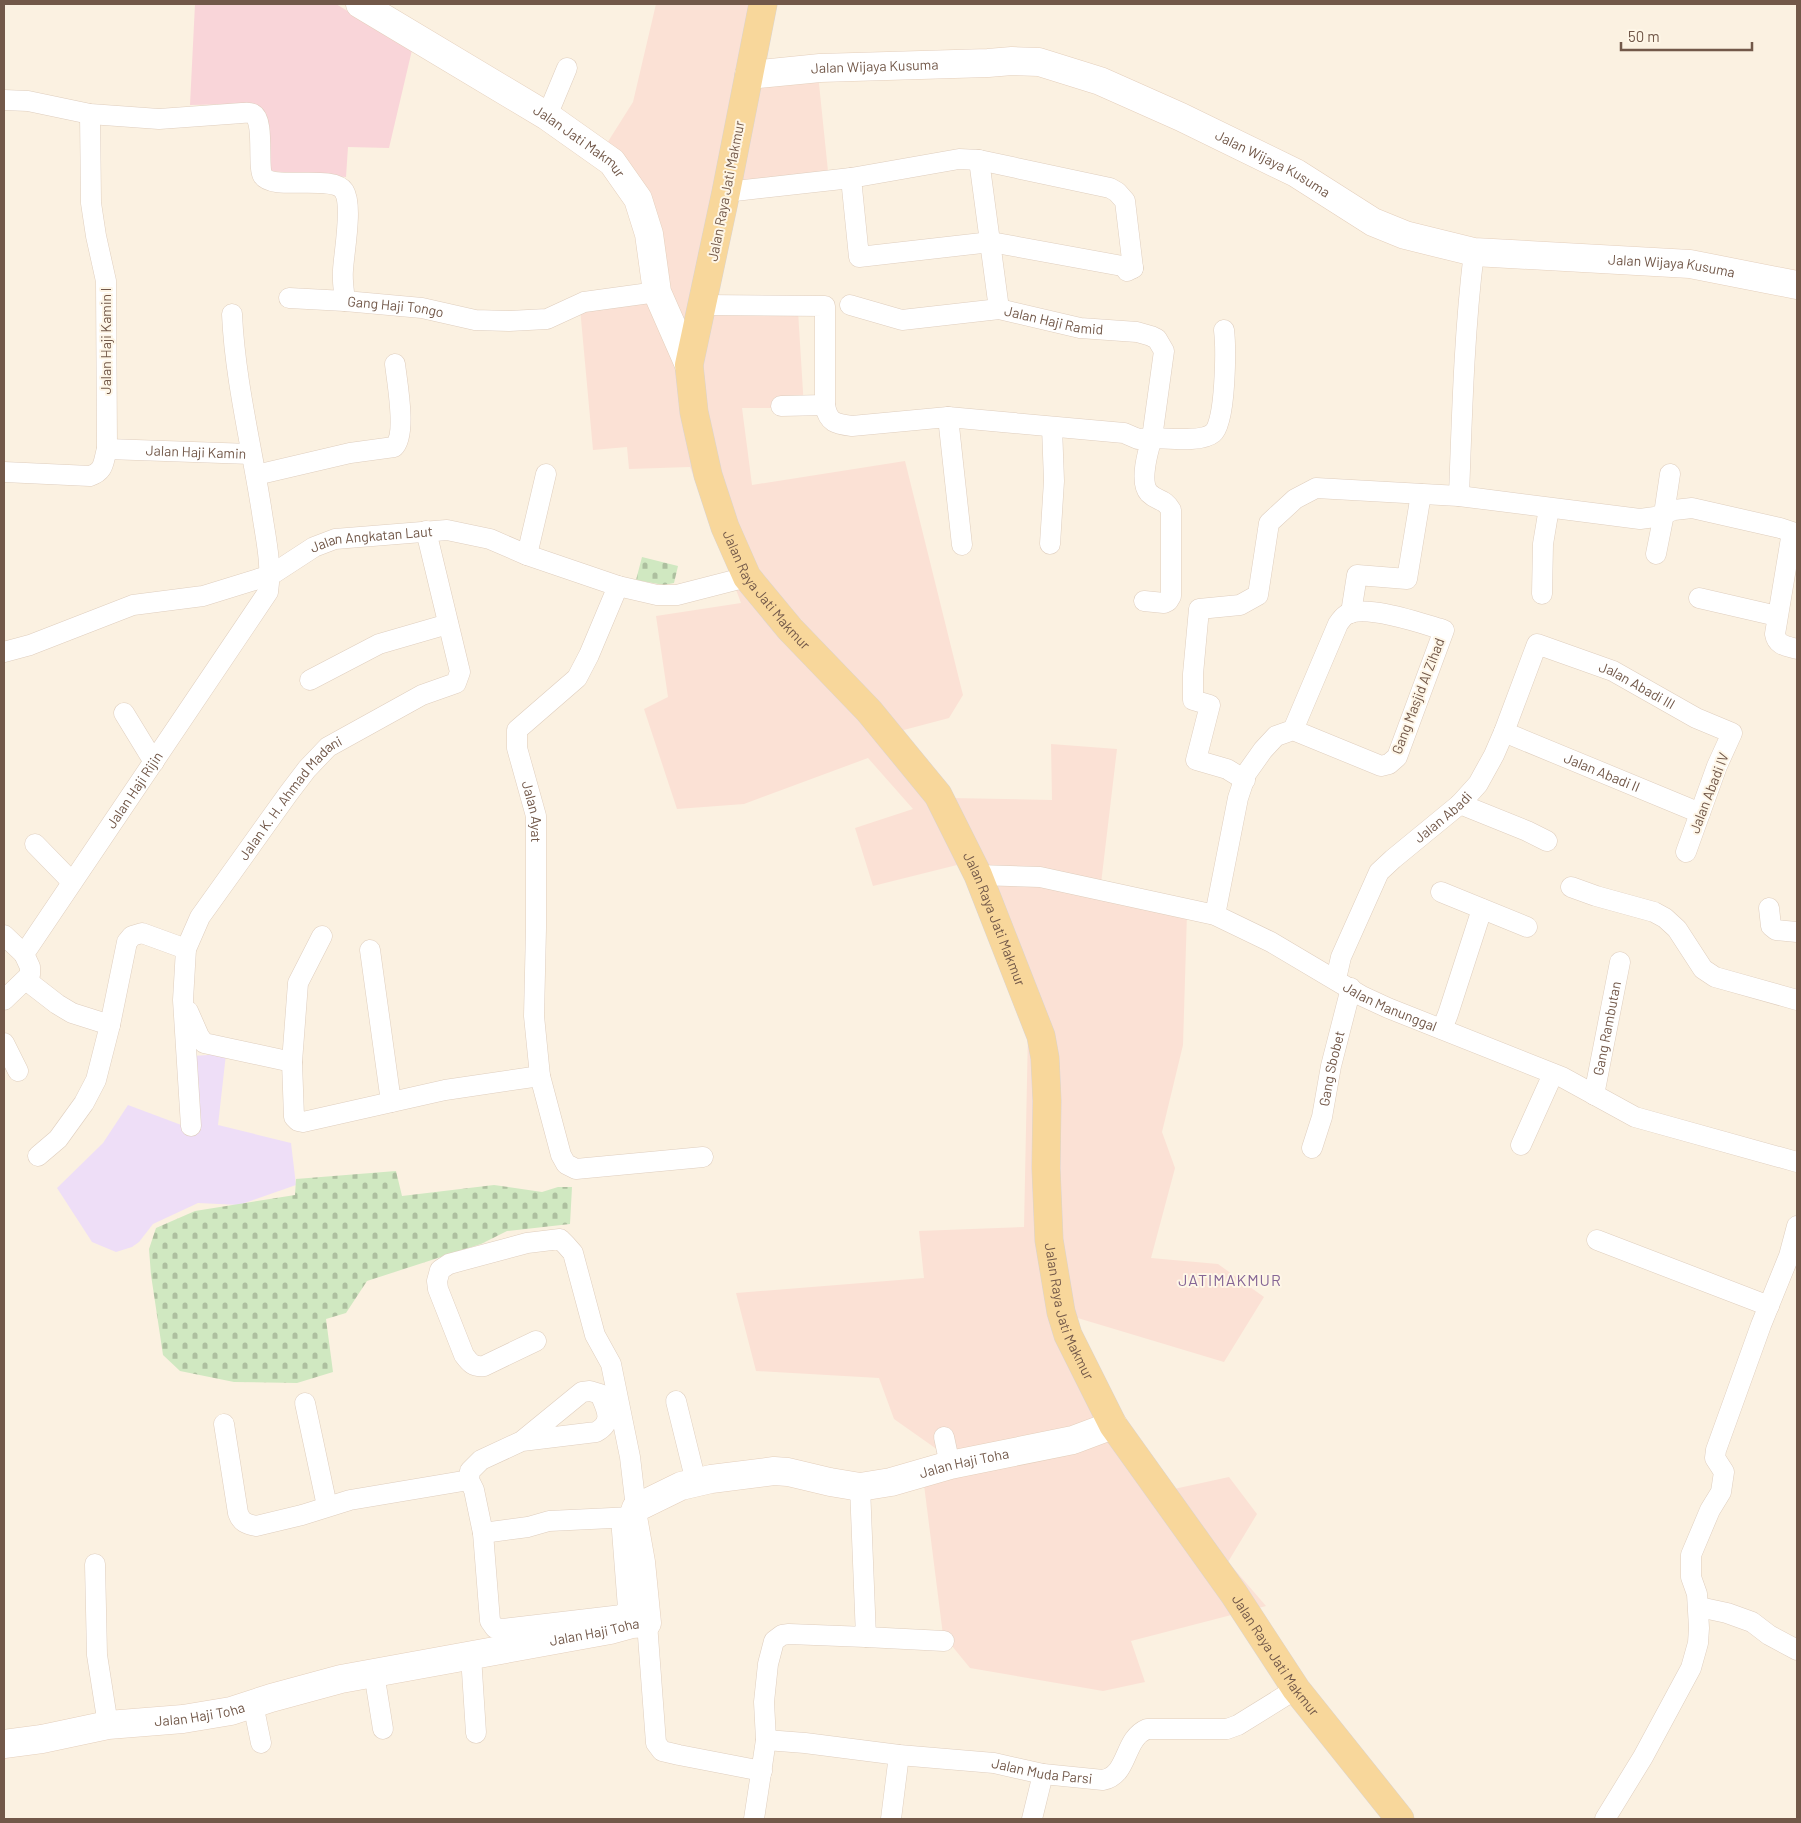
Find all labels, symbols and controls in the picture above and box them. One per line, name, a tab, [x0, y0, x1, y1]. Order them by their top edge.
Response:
scale bar	[1621, 20, 1752, 52]
text: 50 m	[1628, 27, 1660, 45]
street label: Jalan Wijaya Kusuma	[810, 55, 939, 77]
street label: Jalan Jati Makmur	[530, 101, 629, 180]
street label: Jalan Raya Jati Makmur	[704, 119, 747, 263]
street label: Jalan Wijaya Kusuma	[1213, 126, 1334, 201]
street label: Jalan Wijaya Kusuma	[1608, 250, 1737, 281]
street label: Jalan Haji Kamin I	[97, 288, 114, 394]
street label: Gang Haji Tongo	[347, 292, 446, 321]
street label: Jalan Haji Ramid	[1003, 302, 1104, 338]
street label: Jalan Haji Kamin	[145, 441, 247, 462]
street label: Jalan Angkatan Laut	[308, 522, 433, 556]
street label: Jalan Raya Jati Makmur	[719, 527, 814, 653]
street label: Gang Masjid Al Zihad	[1388, 635, 1447, 756]
street label: Jalan Abadi III	[1597, 658, 1678, 712]
street label: Jalan K. H. Ahmad Madani	[235, 732, 344, 863]
street label: Jalan Haji Rijin	[102, 748, 166, 831]
street label: Jalan Abadi II	[1562, 749, 1643, 795]
street label: Jalan Abadi IV	[1685, 750, 1732, 836]
street label: Jalan Ayat	[519, 779, 545, 843]
street label: Jalan Abadi	[1410, 788, 1475, 846]
street label: Jalan Raya Jati Makmur	[960, 849, 1030, 988]
street label: Jalan Manunggal	[1340, 978, 1440, 1035]
street label: Gang Rambutan	[1589, 980, 1624, 1077]
street label: Gang Sbobet	[1315, 1029, 1348, 1108]
street label: Jalan Raya Jati Makmur	[1042, 1241, 1098, 1382]
district label: JATIMAKMUR	[1178, 1270, 1282, 1289]
street label: Jalan Haji Toha	[917, 1444, 1010, 1481]
street label: Jalan Raya Jati Makmur	[1229, 1591, 1323, 1719]
street label: Jalan Haji Toha	[548, 1615, 640, 1649]
street label: Jalan Haji Toha	[154, 1698, 247, 1729]
street label: Jalan Muda Parsi	[990, 1754, 1093, 1787]

